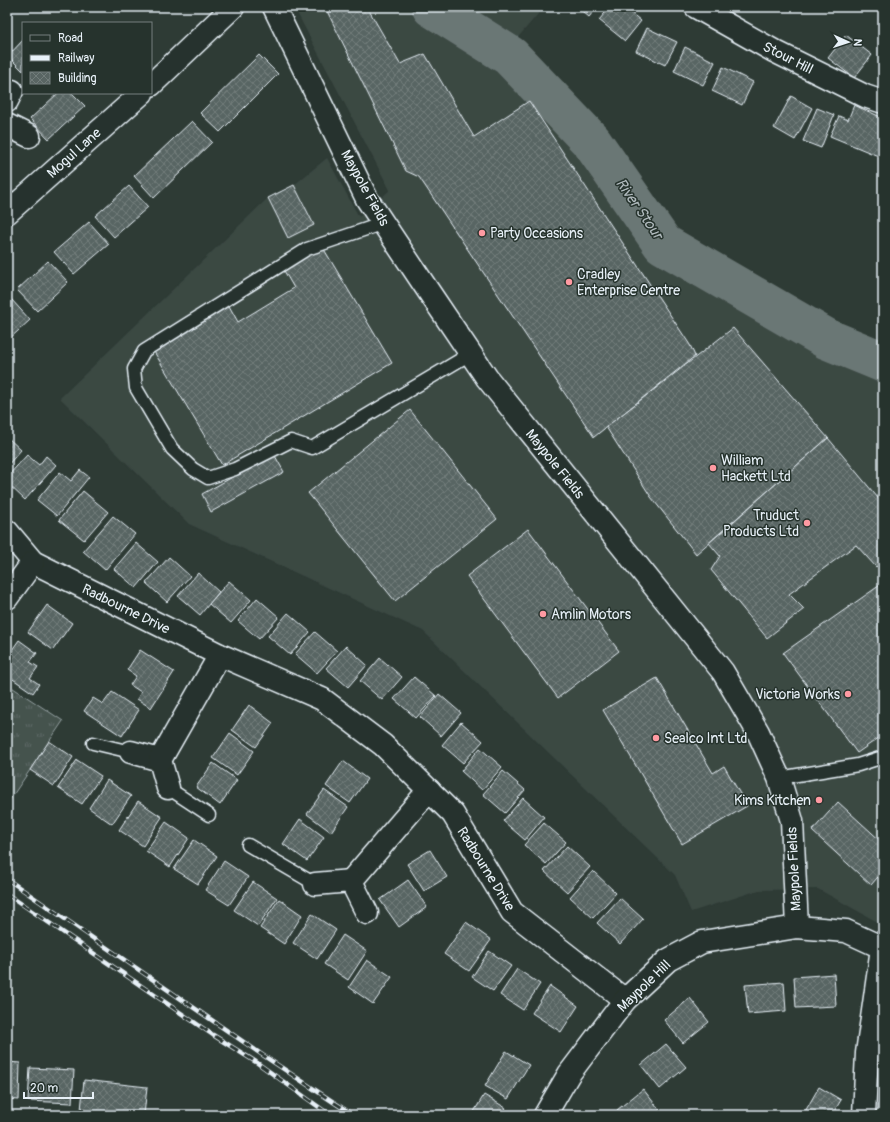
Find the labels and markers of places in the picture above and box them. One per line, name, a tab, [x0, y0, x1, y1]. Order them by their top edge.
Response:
place label: Party Occasions	[490, 225, 584, 242]
marker: Party Occasions	[477, 228, 487, 238]
place label: Cradley Enterprise Centre	[577, 266, 680, 299]
marker: Cradley Enterprise Centre	[564, 277, 574, 287]
place label: William Hackett Ltd	[721, 452, 791, 485]
marker: William Hackett Ltd	[708, 463, 718, 473]
place label: Truduct Products Ltd	[723, 507, 799, 540]
marker: Truduct Products Ltd	[802, 518, 812, 528]
place label: Amlin Motors	[551, 606, 632, 623]
marker: Amlin Motors	[538, 609, 548, 619]
place label: Victoria Works	[755, 686, 841, 703]
marker: Victoria Works	[843, 689, 853, 699]
place label: Sealco Int Ltd	[664, 730, 748, 747]
marker: Sealco Int Ltd	[651, 733, 661, 743]
place label: Kims Kitchen	[734, 792, 811, 809]
marker: Kims Kitchen	[814, 795, 824, 805]

